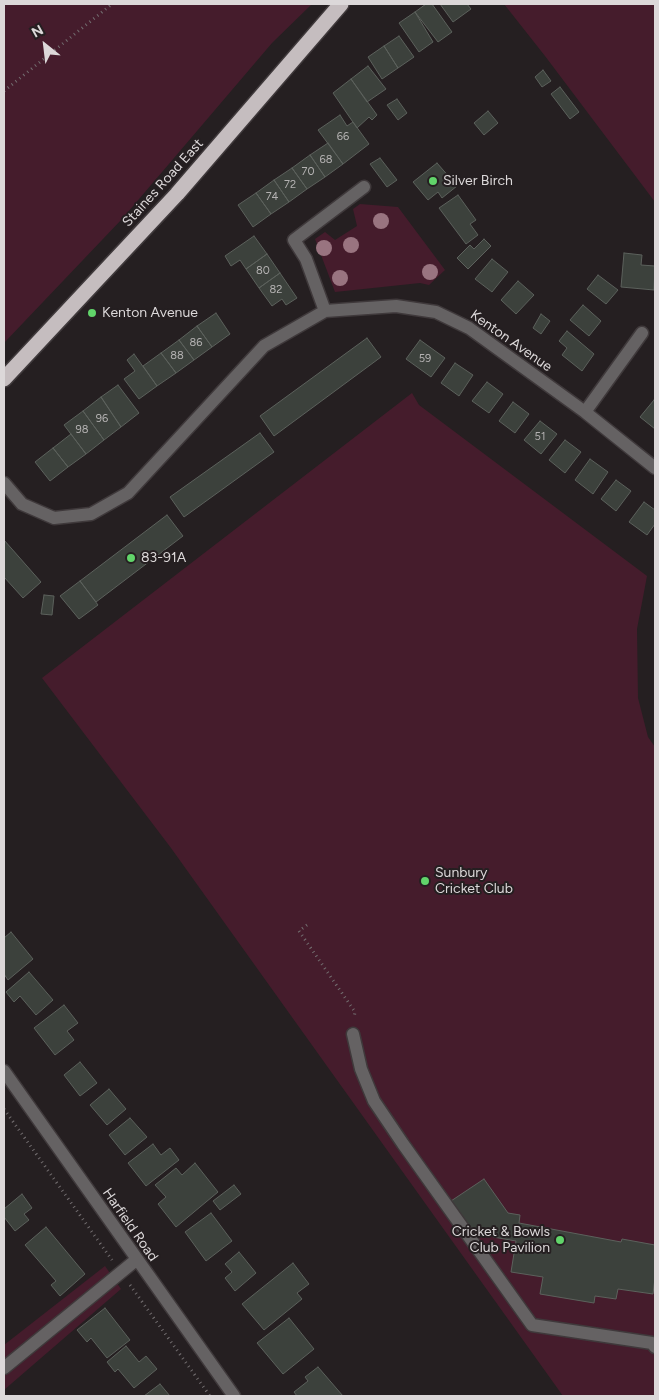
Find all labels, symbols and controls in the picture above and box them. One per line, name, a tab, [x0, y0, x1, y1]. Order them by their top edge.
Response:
north arrow	[20, 20, 70, 70]
text: N	[29, 21, 46, 42]
house number: 66	[337, 130, 349, 144]
street label: Staines Road East	[119, 136, 207, 230]
house number: 68	[320, 153, 332, 167]
house number: 70	[302, 165, 314, 179]
place label: Silver Birch	[443, 173, 513, 189]
marker: Silver Birch	[427, 175, 439, 187]
house number: 72	[284, 178, 296, 192]
house number: 74	[266, 190, 278, 204]
house number: 80	[256, 264, 270, 278]
house number: 82	[270, 283, 282, 297]
place label: Kenton Avenue	[102, 305, 198, 321]
marker: Kenton Avenue	[86, 307, 98, 319]
street label: Kenton Avenue	[467, 307, 555, 375]
house number: 86	[190, 336, 202, 350]
house number: 88	[170, 349, 184, 363]
house number: 59	[419, 352, 431, 366]
house number: 96	[96, 412, 108, 426]
house number: 98	[76, 423, 88, 437]
house number: 51	[535, 430, 545, 444]
place label: 83-91A	[141, 550, 186, 566]
marker: 83-91A	[125, 552, 137, 564]
place label: Sunbury Cricket Club	[435, 865, 513, 898]
marker: Sunbury Cricket Club	[419, 875, 431, 887]
street label: Harfield Road	[99, 1185, 161, 1265]
place label: Cricket & Bowls Club Pavilion	[452, 1224, 550, 1256]
marker: Cricket & Bowls Club Pavilion	[554, 1234, 566, 1246]

